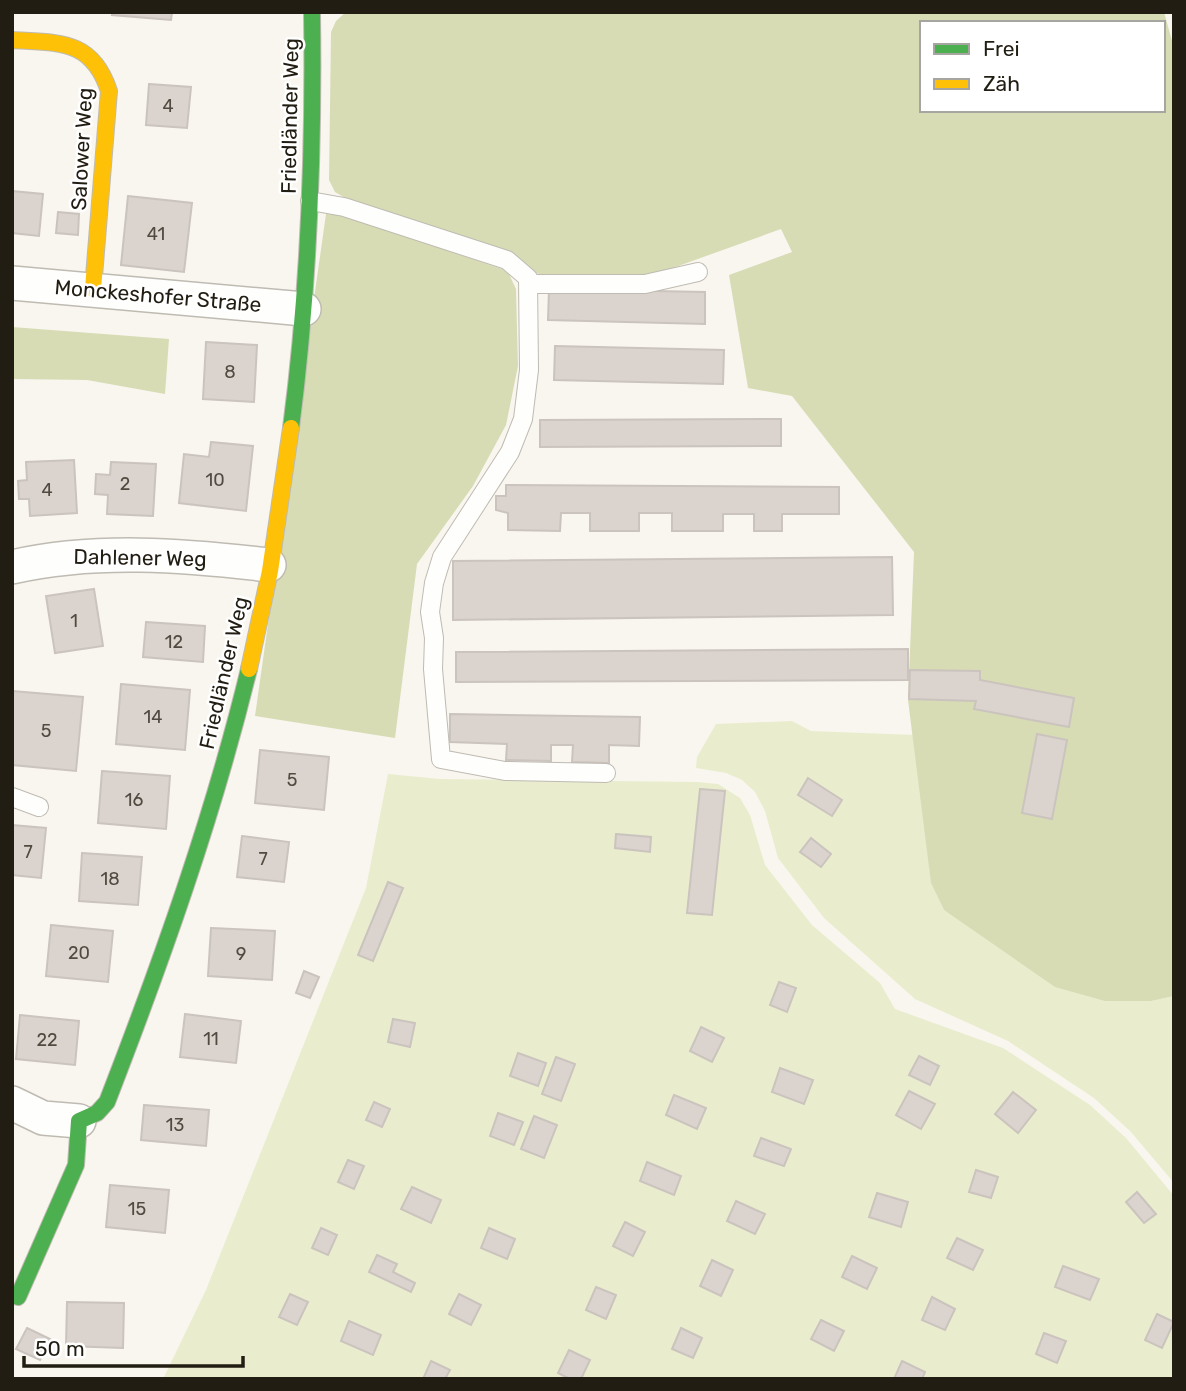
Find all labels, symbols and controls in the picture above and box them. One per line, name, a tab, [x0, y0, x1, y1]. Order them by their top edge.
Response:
legend	[920, 21, 1165, 112]
text: Frei	[983, 36, 1020, 61]
street label: Friedländer Weg	[276, 38, 303, 194]
text: Zäh	[983, 71, 1020, 96]
street label: Salower Weg	[66, 87, 97, 211]
house number: 4	[162, 95, 174, 117]
house number: 41	[147, 223, 165, 245]
street label: Monckeshofer Straße	[54, 274, 263, 317]
house number: 8	[224, 361, 236, 383]
house number: 10	[205, 469, 225, 491]
house number: 2	[120, 473, 130, 495]
house number: 4	[41, 479, 53, 501]
street label: Dahlener Weg	[73, 544, 207, 571]
street label: Friedländer Weg	[194, 594, 253, 752]
house number: 1	[70, 610, 78, 632]
house number: 12	[165, 631, 183, 653]
house number: 14	[144, 706, 162, 728]
house number: 5	[41, 720, 51, 742]
house number: 5	[287, 769, 297, 791]
house number: 16	[125, 789, 143, 811]
house number: 7	[23, 841, 33, 863]
house number: 7	[258, 848, 268, 870]
house number: 18	[100, 868, 120, 890]
house number: 20	[68, 942, 90, 964]
house number: 9	[236, 943, 246, 965]
house number: 11	[203, 1028, 219, 1050]
house number: 22	[36, 1029, 58, 1051]
house number: 13	[166, 1114, 184, 1136]
house number: 15	[128, 1198, 146, 1220]
scale bar	[24, 1324, 243, 1368]
text: 50 m	[35, 1336, 85, 1361]

